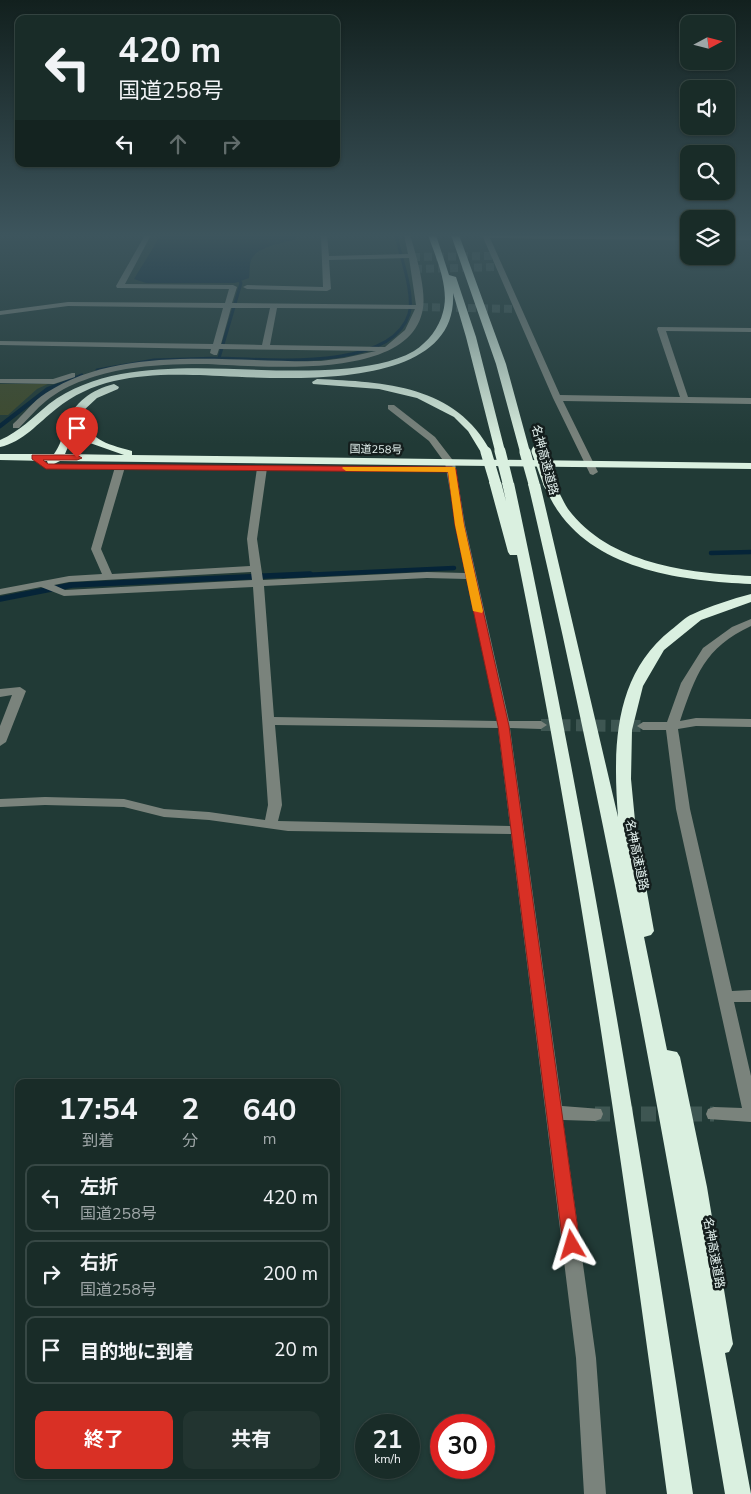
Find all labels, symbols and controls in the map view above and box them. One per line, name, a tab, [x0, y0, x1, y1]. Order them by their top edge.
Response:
north arrow	[680, 15, 735, 70]
map controls	[680, 15, 735, 265]
text: 420 m	[118, 27, 221, 74]
icon: left	[35, 35, 100, 100]
text: 国道258号	[118, 76, 224, 106]
button: sound	[680, 80, 735, 135]
icon: left	[111, 130, 139, 158]
icon: ahead	[164, 130, 192, 158]
icon: right	[217, 130, 245, 158]
button: search	[680, 145, 735, 200]
button: layers	[680, 210, 735, 265]
pin	[56, 407, 98, 458]
icon: arrive	[63, 414, 91, 442]
street label: 名神高速道路	[528, 423, 562, 497]
street label: 国道258号	[349, 442, 403, 457]
street label: 名神高速道路	[622, 818, 652, 892]
text: 17:54	[58, 1089, 138, 1130]
text: 2	[181, 1089, 199, 1130]
text: 640	[243, 1090, 297, 1131]
text: m	[263, 1128, 276, 1150]
text: 到着	[82, 1130, 114, 1152]
text: 分	[182, 1130, 198, 1152]
text: 左折	[80, 1174, 118, 1200]
icon: left	[37, 1184, 65, 1212]
text: 420 m	[263, 1185, 318, 1211]
text: 国道258号	[80, 1203, 157, 1225]
street label: 名神高速道路	[700, 1216, 728, 1290]
position arrow	[545, 1218, 597, 1270]
text: 右折	[80, 1250, 118, 1276]
icon: right	[37, 1260, 65, 1288]
text: 200 m	[263, 1261, 318, 1287]
text: 国道258号	[80, 1279, 157, 1301]
icon: arrive	[37, 1336, 65, 1364]
text: 20 m	[274, 1337, 318, 1363]
text: 目的地に到着	[80, 1339, 194, 1365]
button: 終了	[35, 1411, 173, 1469]
button: 共有	[183, 1411, 320, 1469]
speed limit sign: 30	[430, 1414, 495, 1479]
text: 21	[372, 1423, 403, 1457]
text: km/h	[374, 1451, 401, 1467]

